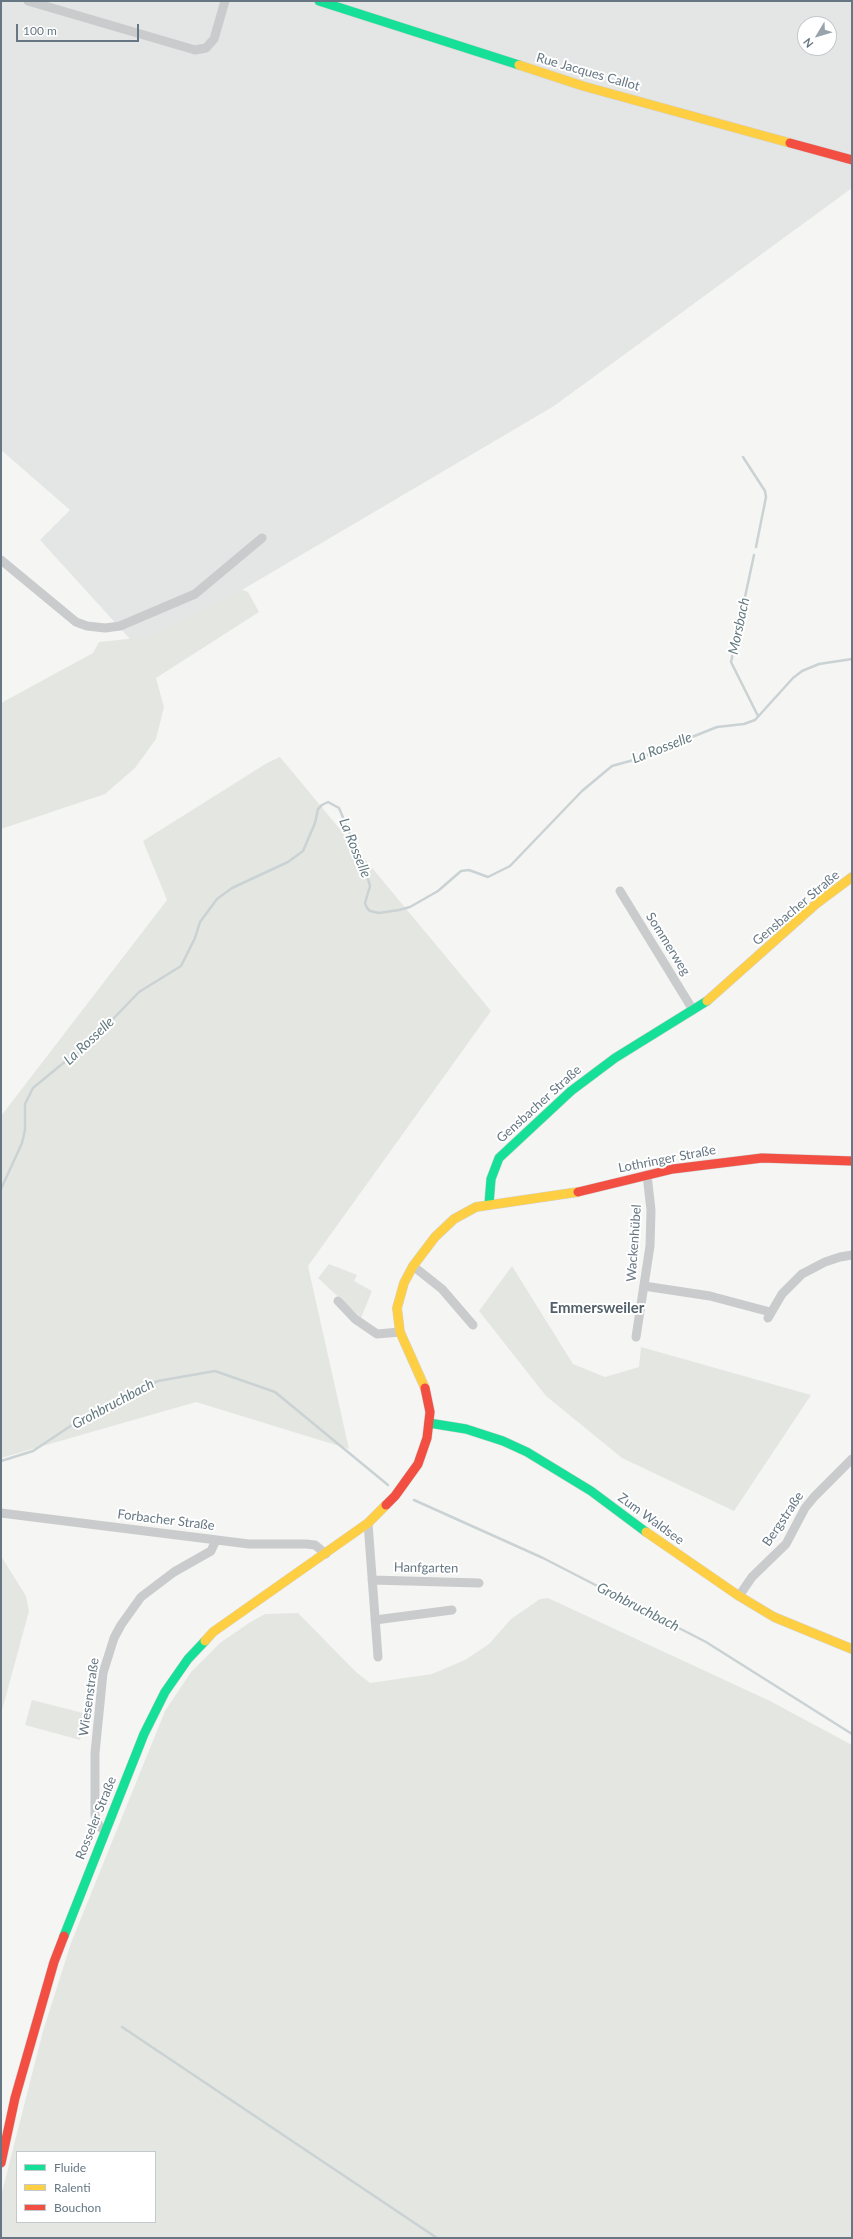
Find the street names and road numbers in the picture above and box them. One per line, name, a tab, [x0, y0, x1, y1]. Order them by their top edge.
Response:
street label: Rue Jacques Callot	[535, 50, 641, 94]
street label: Gensbacher Straße	[750, 867, 842, 949]
street label: Sommerweg	[643, 910, 693, 978]
street label: Gensbacher Straße	[494, 1062, 584, 1146]
street label: Lothringer Straße	[617, 1142, 717, 1176]
street label: Wackenhübel	[624, 1204, 644, 1282]
street label: Bergstraße	[759, 1489, 807, 1549]
street label: Zum Waldsee	[615, 1490, 687, 1548]
street label: Forbacher Straße	[116, 1506, 216, 1534]
street label: Hanfgarten	[394, 1560, 458, 1576]
street label: Wiesenstraße	[76, 1657, 102, 1737]
street label: Rosseler Straße	[72, 1774, 120, 1862]

